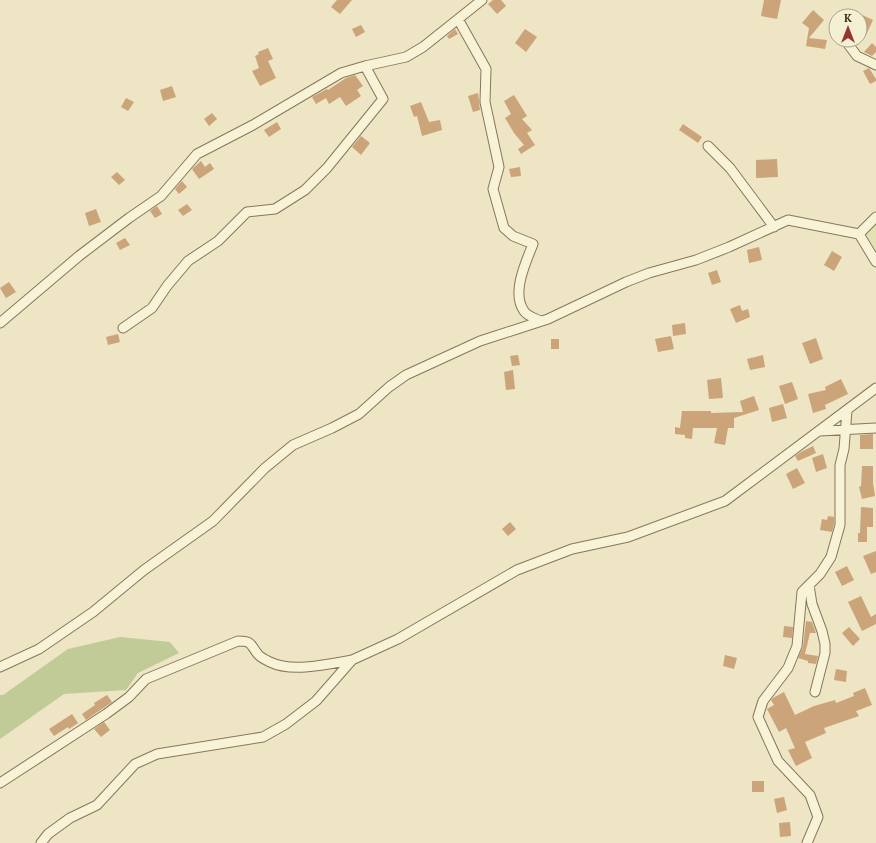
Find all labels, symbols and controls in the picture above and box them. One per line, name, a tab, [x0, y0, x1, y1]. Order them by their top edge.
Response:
north arrow	[828, 8, 868, 48]
text: K	[844, 11, 852, 25]

